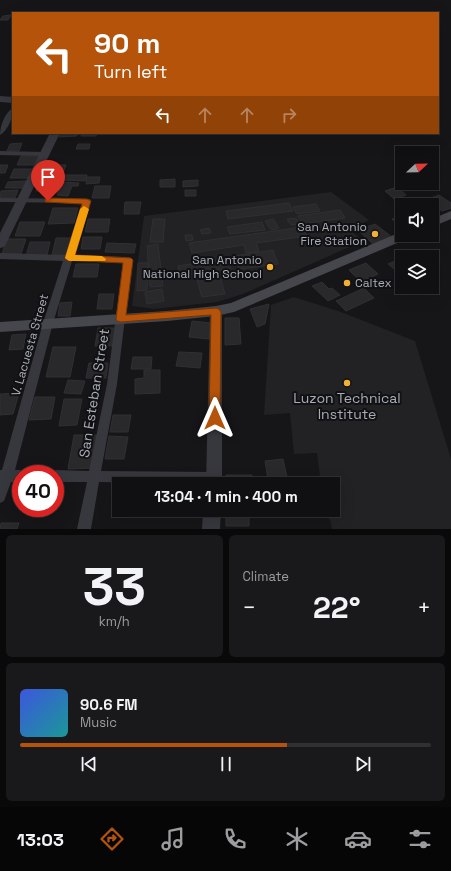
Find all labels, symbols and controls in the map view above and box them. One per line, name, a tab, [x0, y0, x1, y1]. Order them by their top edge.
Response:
text: 90 m	[94, 25, 160, 61]
icon: left	[28, 28, 80, 80]
text: Turn left	[94, 60, 167, 83]
icon: left	[152, 104, 174, 126]
icon: ahead	[194, 104, 216, 126]
icon: ahead	[236, 104, 258, 126]
icon: right	[278, 104, 300, 126]
north arrow	[395, 146, 439, 190]
map controls	[395, 146, 439, 294]
pin	[31, 160, 65, 201]
icon: arrive	[37, 166, 59, 188]
button: sound	[395, 198, 439, 242]
place label: San Antonio Fire Station	[297, 219, 367, 249]
marker: San Antonio Fire Station	[370, 229, 380, 239]
button: layers	[395, 250, 439, 294]
place label: San Antonio National High School	[143, 252, 262, 282]
marker: San Antonio National High School	[265, 262, 275, 272]
place label: Caltex	[355, 275, 392, 291]
marker: Caltex	[342, 278, 352, 288]
street label: V. Lacuesta Street	[8, 292, 52, 398]
street label: San Esteban Street	[75, 327, 113, 459]
marker: Luzon Technical Institute	[342, 378, 352, 388]
place label: Luzon Technical Institute	[293, 389, 401, 423]
position arrow	[194, 397, 236, 439]
speed limit sign: 40	[12, 465, 64, 517]
text: 13:04 · 1 min · 400 m	[154, 487, 298, 506]
text: 33	[83, 554, 146, 620]
text: Climate	[243, 568, 289, 585]
text: 22°	[313, 588, 360, 627]
text: −	[243, 593, 256, 621]
text: +	[417, 593, 431, 621]
text: km/h	[99, 613, 130, 630]
text: 90.6 FM	[80, 695, 137, 714]
text: Music	[80, 714, 117, 731]
icon: previous	[78, 753, 100, 775]
icon: pause	[215, 753, 237, 775]
icon: next	[352, 753, 374, 775]
icon: directions	[98, 825, 126, 853]
icon: music	[159, 825, 187, 853]
icon: phone	[221, 825, 249, 853]
icon: climate	[283, 825, 311, 853]
icon: car	[344, 825, 372, 853]
icon: filters	[406, 825, 434, 853]
text: 13:03	[17, 828, 64, 851]

